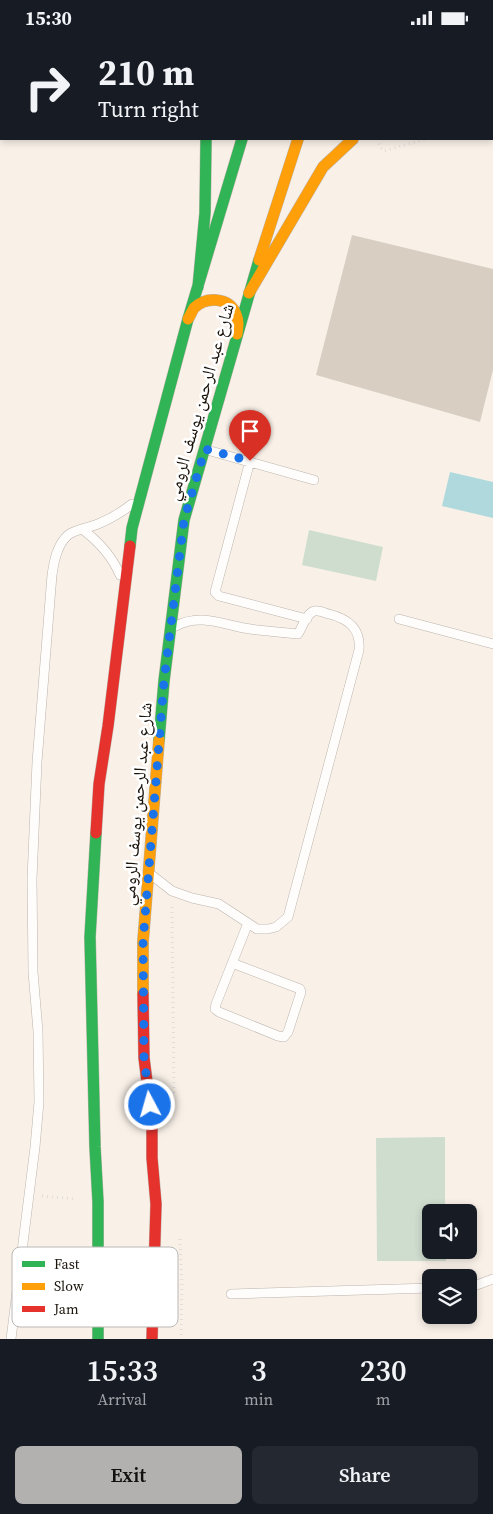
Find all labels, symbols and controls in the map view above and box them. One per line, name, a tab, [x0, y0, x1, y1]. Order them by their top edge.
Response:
text: 15:30	[25, 5, 72, 31]
text: 210 m	[98, 49, 194, 97]
icon: right	[15, 55, 80, 120]
text: Turn right	[98, 94, 199, 124]
street label: شارع عبد الرحمن يوسف الرومي	[159, 300, 242, 504]
pin	[229, 410, 271, 461]
icon: arrive	[236, 417, 264, 445]
street label: شارع عبد الرحمن يوسف الرومي	[115, 701, 160, 907]
position arrow	[123, 1078, 175, 1130]
map controls	[422, 1204, 477, 1324]
button: sound	[422, 1204, 477, 1259]
legend	[12, 1247, 178, 1327]
text: Fast	[54, 1254, 80, 1274]
button: layers	[422, 1269, 477, 1324]
text: Slow	[54, 1276, 84, 1296]
text: Jam	[53, 1299, 79, 1319]
text: 15:33	[86, 1350, 158, 1391]
text: 3	[251, 1350, 267, 1391]
text: 230	[360, 1350, 407, 1391]
text: Arrival	[97, 1388, 147, 1410]
text: min	[244, 1388, 273, 1410]
text: m	[376, 1388, 390, 1410]
button: Exit	[15, 1446, 242, 1504]
button: Share	[252, 1446, 478, 1504]

